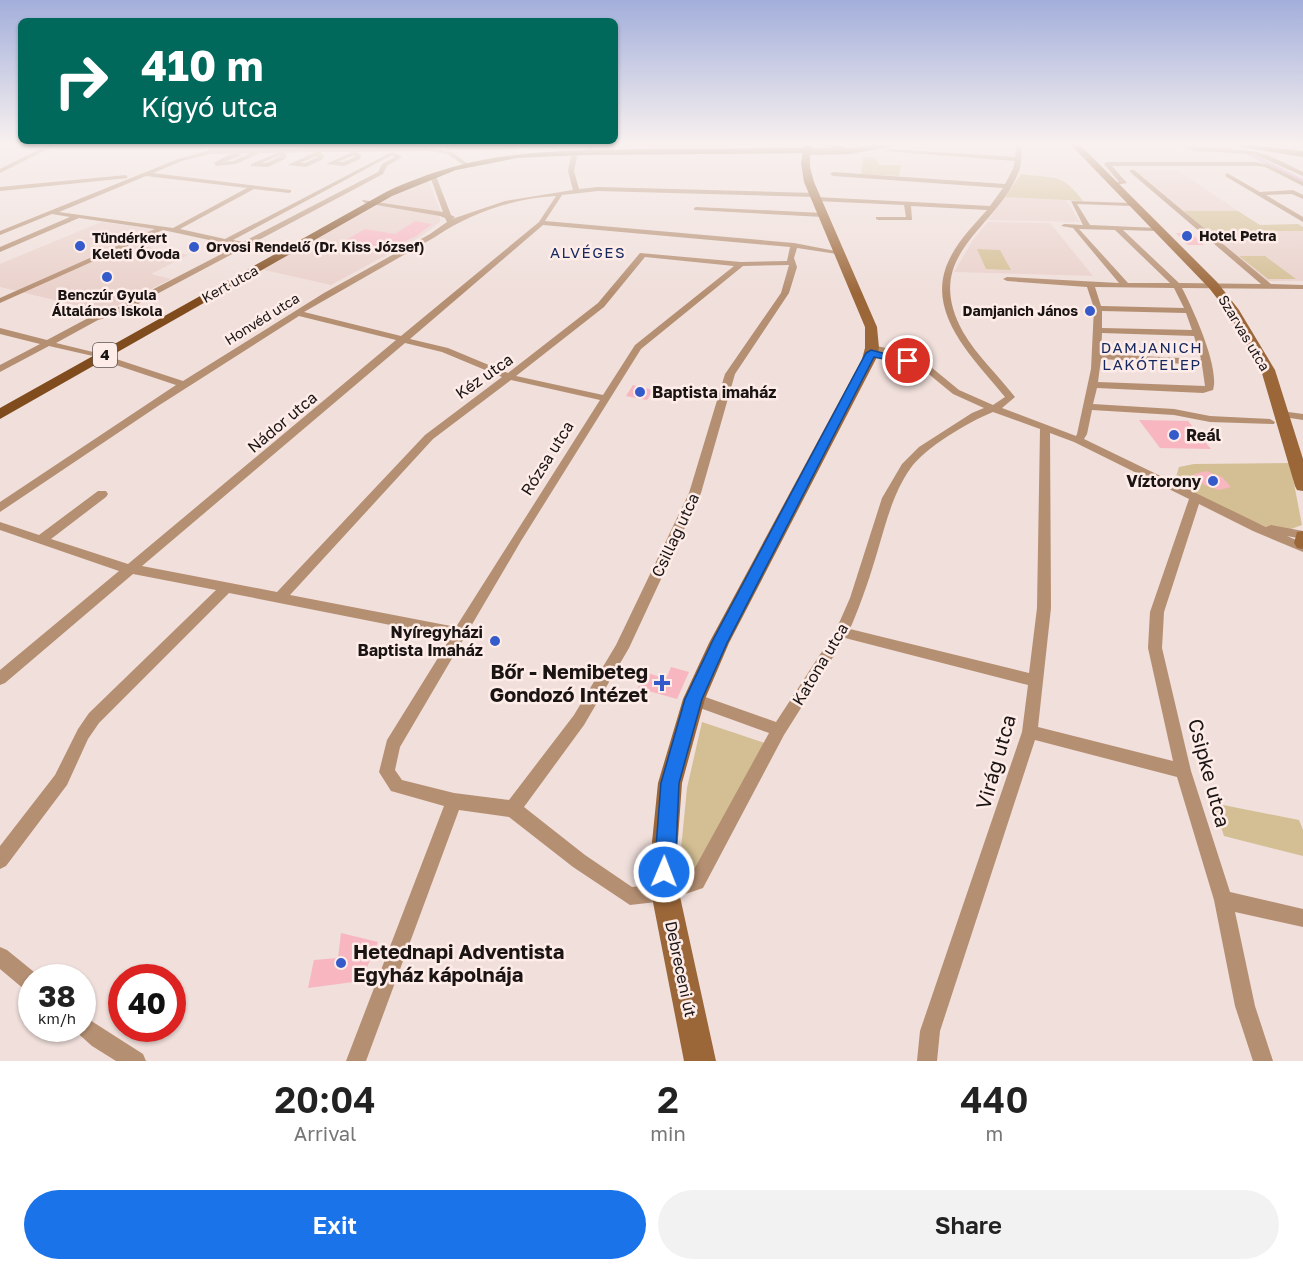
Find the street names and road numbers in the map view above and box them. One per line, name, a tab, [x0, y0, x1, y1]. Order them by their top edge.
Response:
street label: Kert utca	[199, 261, 261, 306]
street label: Honvéd utca	[221, 289, 302, 348]
street label: Szarvas utca	[1215, 292, 1274, 374]
road number: 4	[93, 343, 117, 367]
street label: Kéz utca	[451, 349, 517, 403]
street label: Nádor utca	[243, 387, 321, 457]
street label: Rózsa utca	[516, 417, 578, 499]
street label: Csillag utca	[647, 490, 703, 580]
street label: Katona utca	[788, 619, 852, 709]
street label: Virág utca	[970, 712, 1020, 812]
street label: Csipke utca	[1184, 716, 1236, 830]
street label: Debreceni út	[661, 919, 701, 1019]

